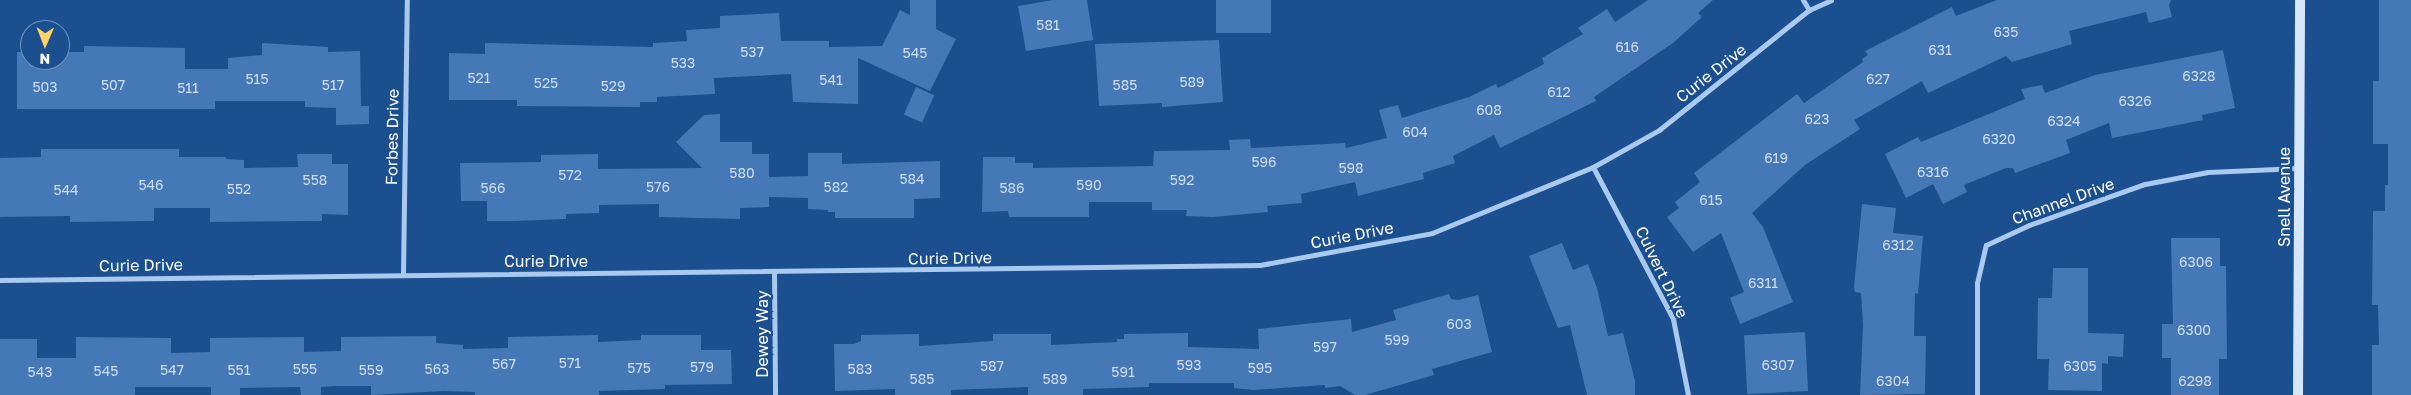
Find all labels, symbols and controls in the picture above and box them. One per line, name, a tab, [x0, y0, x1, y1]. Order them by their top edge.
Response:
house number: 581	[1036, 17, 1060, 33]
north arrow	[20, 20, 70, 70]
house number: 635	[1994, 24, 2018, 40]
house number: 616	[1615, 39, 1639, 55]
street label: Curie Drive	[1672, 40, 1750, 106]
house number: 631	[1928, 42, 1952, 58]
house number: 537	[740, 44, 764, 60]
house number: 545	[903, 45, 927, 61]
text: N	[39, 51, 50, 68]
house number: 533	[671, 55, 695, 71]
house number: 6328	[2182, 68, 2216, 84]
house number: 521	[467, 70, 491, 86]
house number: 515	[245, 71, 269, 87]
house number: 627	[1866, 71, 1890, 87]
house number: 541	[819, 72, 843, 88]
house number: 589	[1179, 74, 1205, 90]
house number: 525	[534, 75, 558, 91]
house number: 507	[101, 77, 125, 93]
house number: 517	[322, 77, 344, 93]
house number: 585	[1113, 77, 1137, 93]
house number: 529	[601, 78, 625, 94]
house number: 503	[33, 79, 57, 95]
house number: 511	[177, 80, 199, 96]
house number: 612	[1547, 84, 1571, 100]
street label: Forbes Drive	[382, 89, 402, 185]
house number: 6326	[2118, 93, 2152, 109]
house number: 608	[1476, 102, 1502, 118]
house number: 623	[1805, 111, 1829, 127]
house number: 6324	[2047, 113, 2081, 129]
house number: 604	[1402, 124, 1428, 140]
house number: 6320	[1982, 131, 2016, 147]
street label: Snell Avenue	[2274, 147, 2294, 247]
house number: 619	[1764, 150, 1788, 166]
house number: 596	[1251, 154, 1277, 170]
house number: 598	[1338, 160, 1364, 176]
house number: 6316	[1917, 164, 1949, 180]
house number: 580	[729, 165, 755, 181]
house number: 572	[558, 167, 582, 183]
house number: 584	[899, 171, 925, 187]
house number: 558	[303, 172, 327, 188]
house number: 592	[1170, 172, 1194, 188]
street label: Channel Drive	[2009, 174, 2117, 228]
house number: 546	[138, 177, 164, 193]
house number: 590	[1076, 177, 1102, 193]
house number: 576	[646, 179, 670, 195]
house number: 582	[824, 179, 848, 195]
house number: 566	[480, 180, 506, 196]
house number: 586	[999, 180, 1025, 196]
house number: 552	[227, 181, 251, 197]
house number: 544	[53, 182, 79, 198]
house number: 615	[1699, 192, 1723, 208]
street label: Curie Drive	[1309, 218, 1395, 252]
street label: Culvert Drive	[1631, 223, 1693, 321]
house number: 6312	[1882, 237, 1914, 253]
street label: Curie Drive	[908, 248, 992, 268]
street label: Curie Drive	[504, 251, 588, 271]
house number: 6306	[2179, 254, 2213, 270]
street label: Curie Drive	[99, 255, 183, 275]
house number: 6311	[1748, 275, 1778, 291]
street label: Dewey Way	[752, 290, 772, 378]
house number: 603	[1446, 316, 1472, 332]
house number: 6300	[2177, 322, 2211, 338]
house number: 599	[1384, 332, 1410, 348]
house number: 597	[1313, 339, 1337, 355]
house number: 571	[559, 355, 581, 371]
house number: 567	[492, 356, 516, 372]
house number: 593	[1177, 357, 1201, 373]
house number: 6307	[1762, 357, 1794, 373]
house number: 587	[980, 358, 1004, 374]
house number: 6305	[2063, 358, 2097, 374]
house number: 579	[690, 359, 714, 375]
house number: 575	[627, 360, 651, 376]
house number: 595	[1248, 360, 1272, 376]
house number: 555	[293, 361, 317, 377]
house number: 563	[425, 361, 449, 377]
house number: 583	[848, 361, 872, 377]
house number: 547	[160, 362, 184, 378]
house number: 551	[227, 362, 251, 378]
house number: 559	[359, 362, 383, 378]
house number: 545	[94, 363, 118, 379]
house number: 543	[28, 364, 52, 380]
house number: 591	[1111, 364, 1135, 380]
house number: 585	[910, 371, 934, 387]
house number: 589	[1042, 371, 1068, 387]
house number: 6304	[1876, 373, 1910, 389]
house number: 6298	[2178, 373, 2212, 389]

